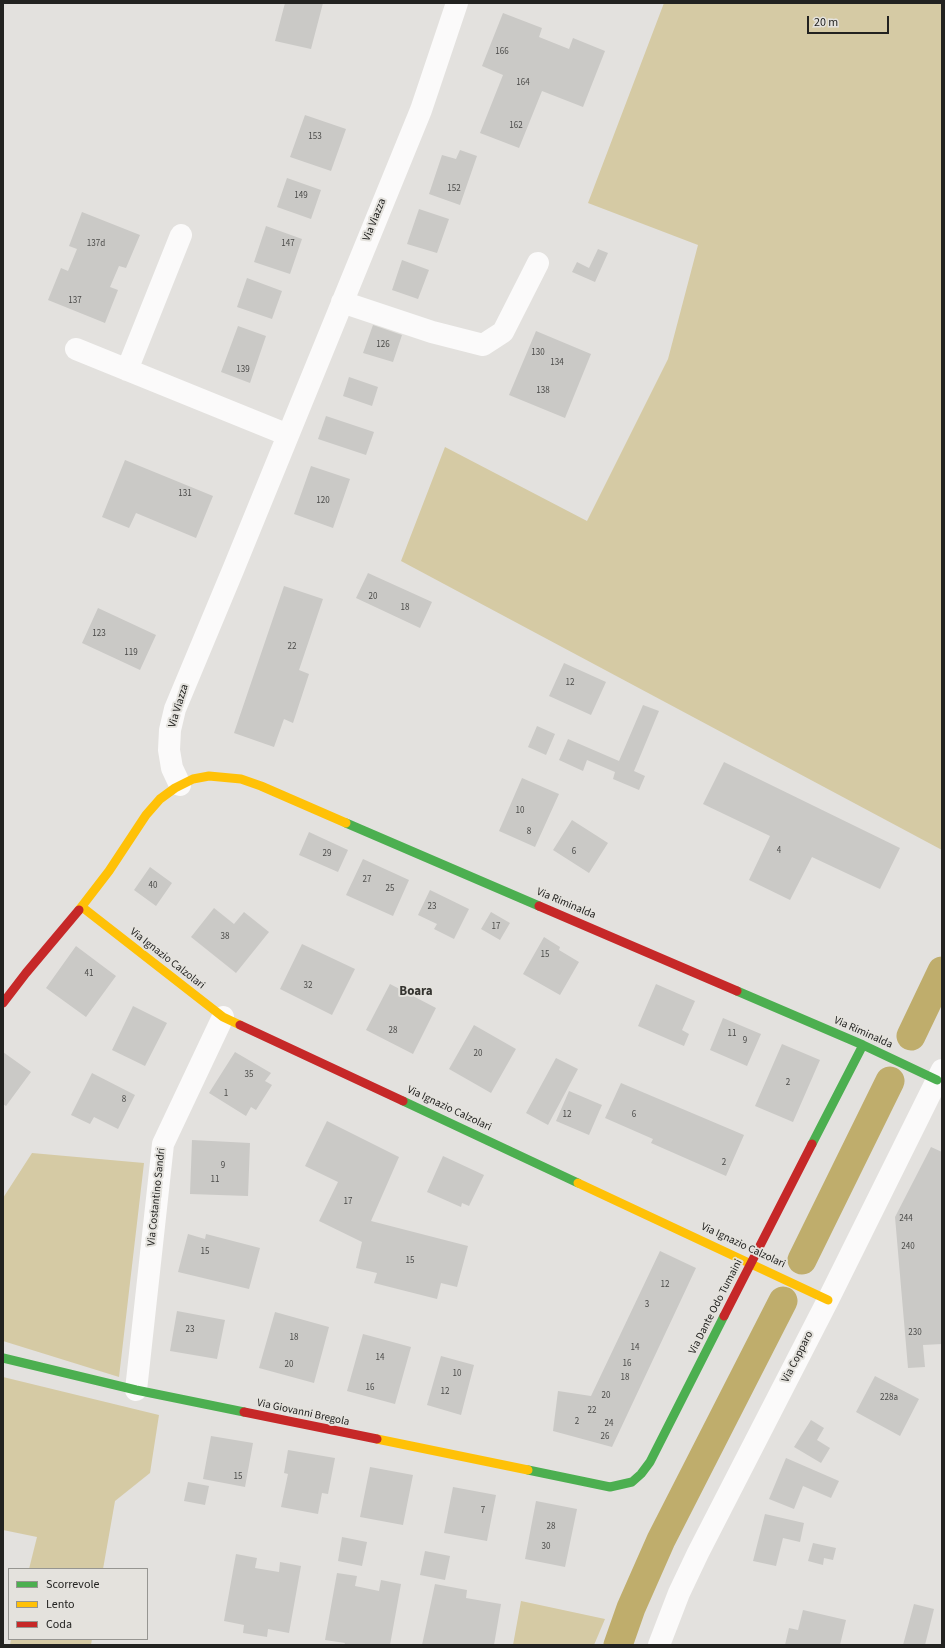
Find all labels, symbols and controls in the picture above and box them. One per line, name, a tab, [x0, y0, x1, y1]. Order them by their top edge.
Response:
scale bar	[809, 8, 891, 34]
text: 20 m	[814, 14, 838, 31]
house number: 166	[495, 47, 509, 57]
house number: 164	[516, 78, 530, 88]
house number: 162	[509, 121, 523, 131]
house number: 153	[308, 132, 322, 142]
house number: 152	[447, 184, 461, 194]
house number: 149	[294, 191, 308, 201]
street label: Via Viazza	[361, 197, 389, 243]
house number: 137d	[87, 239, 105, 249]
house number: 147	[281, 239, 295, 249]
house number: 137	[68, 296, 82, 306]
house number: 126	[376, 340, 390, 350]
house number: 130	[531, 348, 545, 358]
house number: 134	[550, 358, 564, 368]
house number: 139	[236, 365, 250, 375]
house number: 138	[536, 386, 550, 396]
house number: 131	[178, 489, 192, 499]
house number: 120	[316, 496, 330, 506]
house number: 20	[369, 592, 377, 602]
house number: 18	[401, 603, 409, 613]
house number: 123	[92, 629, 106, 639]
house number: 22	[288, 642, 296, 652]
house number: 119	[124, 648, 138, 658]
house number: 12	[566, 678, 574, 688]
street label: Via Viazza	[166, 683, 192, 729]
house number: 10	[516, 806, 524, 816]
house number: 8	[527, 827, 531, 837]
house number: 4	[777, 846, 781, 856]
house number: 6	[572, 847, 576, 857]
house number: 29	[323, 849, 331, 859]
house number: 27	[363, 875, 371, 885]
house number: 40	[149, 881, 157, 891]
house number: 25	[386, 884, 394, 894]
street label: Via Riminalda	[534, 886, 598, 922]
house number: 23	[428, 902, 436, 912]
house number: 17	[492, 922, 500, 932]
street label: Via Ignazio Calzolari	[127, 926, 207, 992]
house number: 38	[221, 932, 229, 942]
house number: 15	[541, 950, 549, 960]
house number: 41	[85, 969, 93, 979]
house number: 32	[304, 981, 312, 991]
district label: Boara	[399, 984, 433, 1000]
street label: Via Riminalda	[832, 1014, 894, 1052]
house number: 28	[389, 1026, 397, 1036]
house number: 11	[728, 1029, 736, 1039]
house number: 9	[743, 1036, 747, 1046]
house number: 20	[474, 1049, 482, 1059]
house number: 35	[245, 1070, 253, 1080]
house number: 2	[786, 1078, 790, 1088]
street label: Via Ignazio Calzolari	[405, 1084, 493, 1134]
house number: 1	[224, 1089, 228, 1099]
house number: 8	[122, 1095, 126, 1105]
house number: 12	[563, 1110, 571, 1120]
house number: 6	[632, 1110, 636, 1120]
street label: Via Costantino Sandri	[145, 1147, 169, 1247]
house number: 2	[722, 1158, 726, 1168]
house number: 9	[221, 1161, 225, 1171]
house number: 11	[211, 1175, 219, 1185]
house number: 17	[344, 1197, 352, 1207]
house number: 244	[899, 1214, 913, 1224]
street label: Via Ignazio Calzolari	[699, 1221, 787, 1271]
house number: 240	[901, 1242, 915, 1252]
house number: 15	[201, 1247, 209, 1257]
house number: 15	[406, 1256, 414, 1266]
street label: Via Dante Odo Tumaini	[686, 1257, 746, 1357]
house number: 12	[661, 1280, 669, 1290]
house number: 3	[645, 1300, 649, 1310]
house number: 23	[186, 1325, 194, 1335]
house number: 230	[908, 1328, 922, 1338]
street label: Via Copparo	[779, 1329, 817, 1385]
house number: 18	[290, 1333, 298, 1343]
house number: 14	[631, 1343, 639, 1353]
house number: 14	[376, 1353, 384, 1363]
house number: 16	[623, 1359, 631, 1369]
house number: 20	[285, 1360, 293, 1370]
house number: 10	[453, 1369, 461, 1379]
house number: 18	[621, 1373, 629, 1383]
house number: 16	[366, 1383, 374, 1393]
house number: 12	[441, 1387, 449, 1397]
house number: 20	[602, 1391, 610, 1401]
house number: 228a	[880, 1393, 898, 1403]
street label: Via Giovanni Bregola	[256, 1397, 350, 1429]
house number: 22	[588, 1406, 596, 1416]
house number: 2	[575, 1417, 579, 1427]
house number: 24	[605, 1419, 613, 1429]
house number: 26	[601, 1432, 609, 1442]
house number: 15	[234, 1472, 242, 1482]
house number: 7	[481, 1506, 485, 1516]
house number: 28	[547, 1522, 555, 1532]
house number: 30	[542, 1542, 550, 1552]
legend	[8, 1568, 148, 1640]
text: Scorrevole	[46, 1576, 99, 1593]
text: Lento	[46, 1596, 75, 1613]
text: Coda	[46, 1616, 72, 1633]

